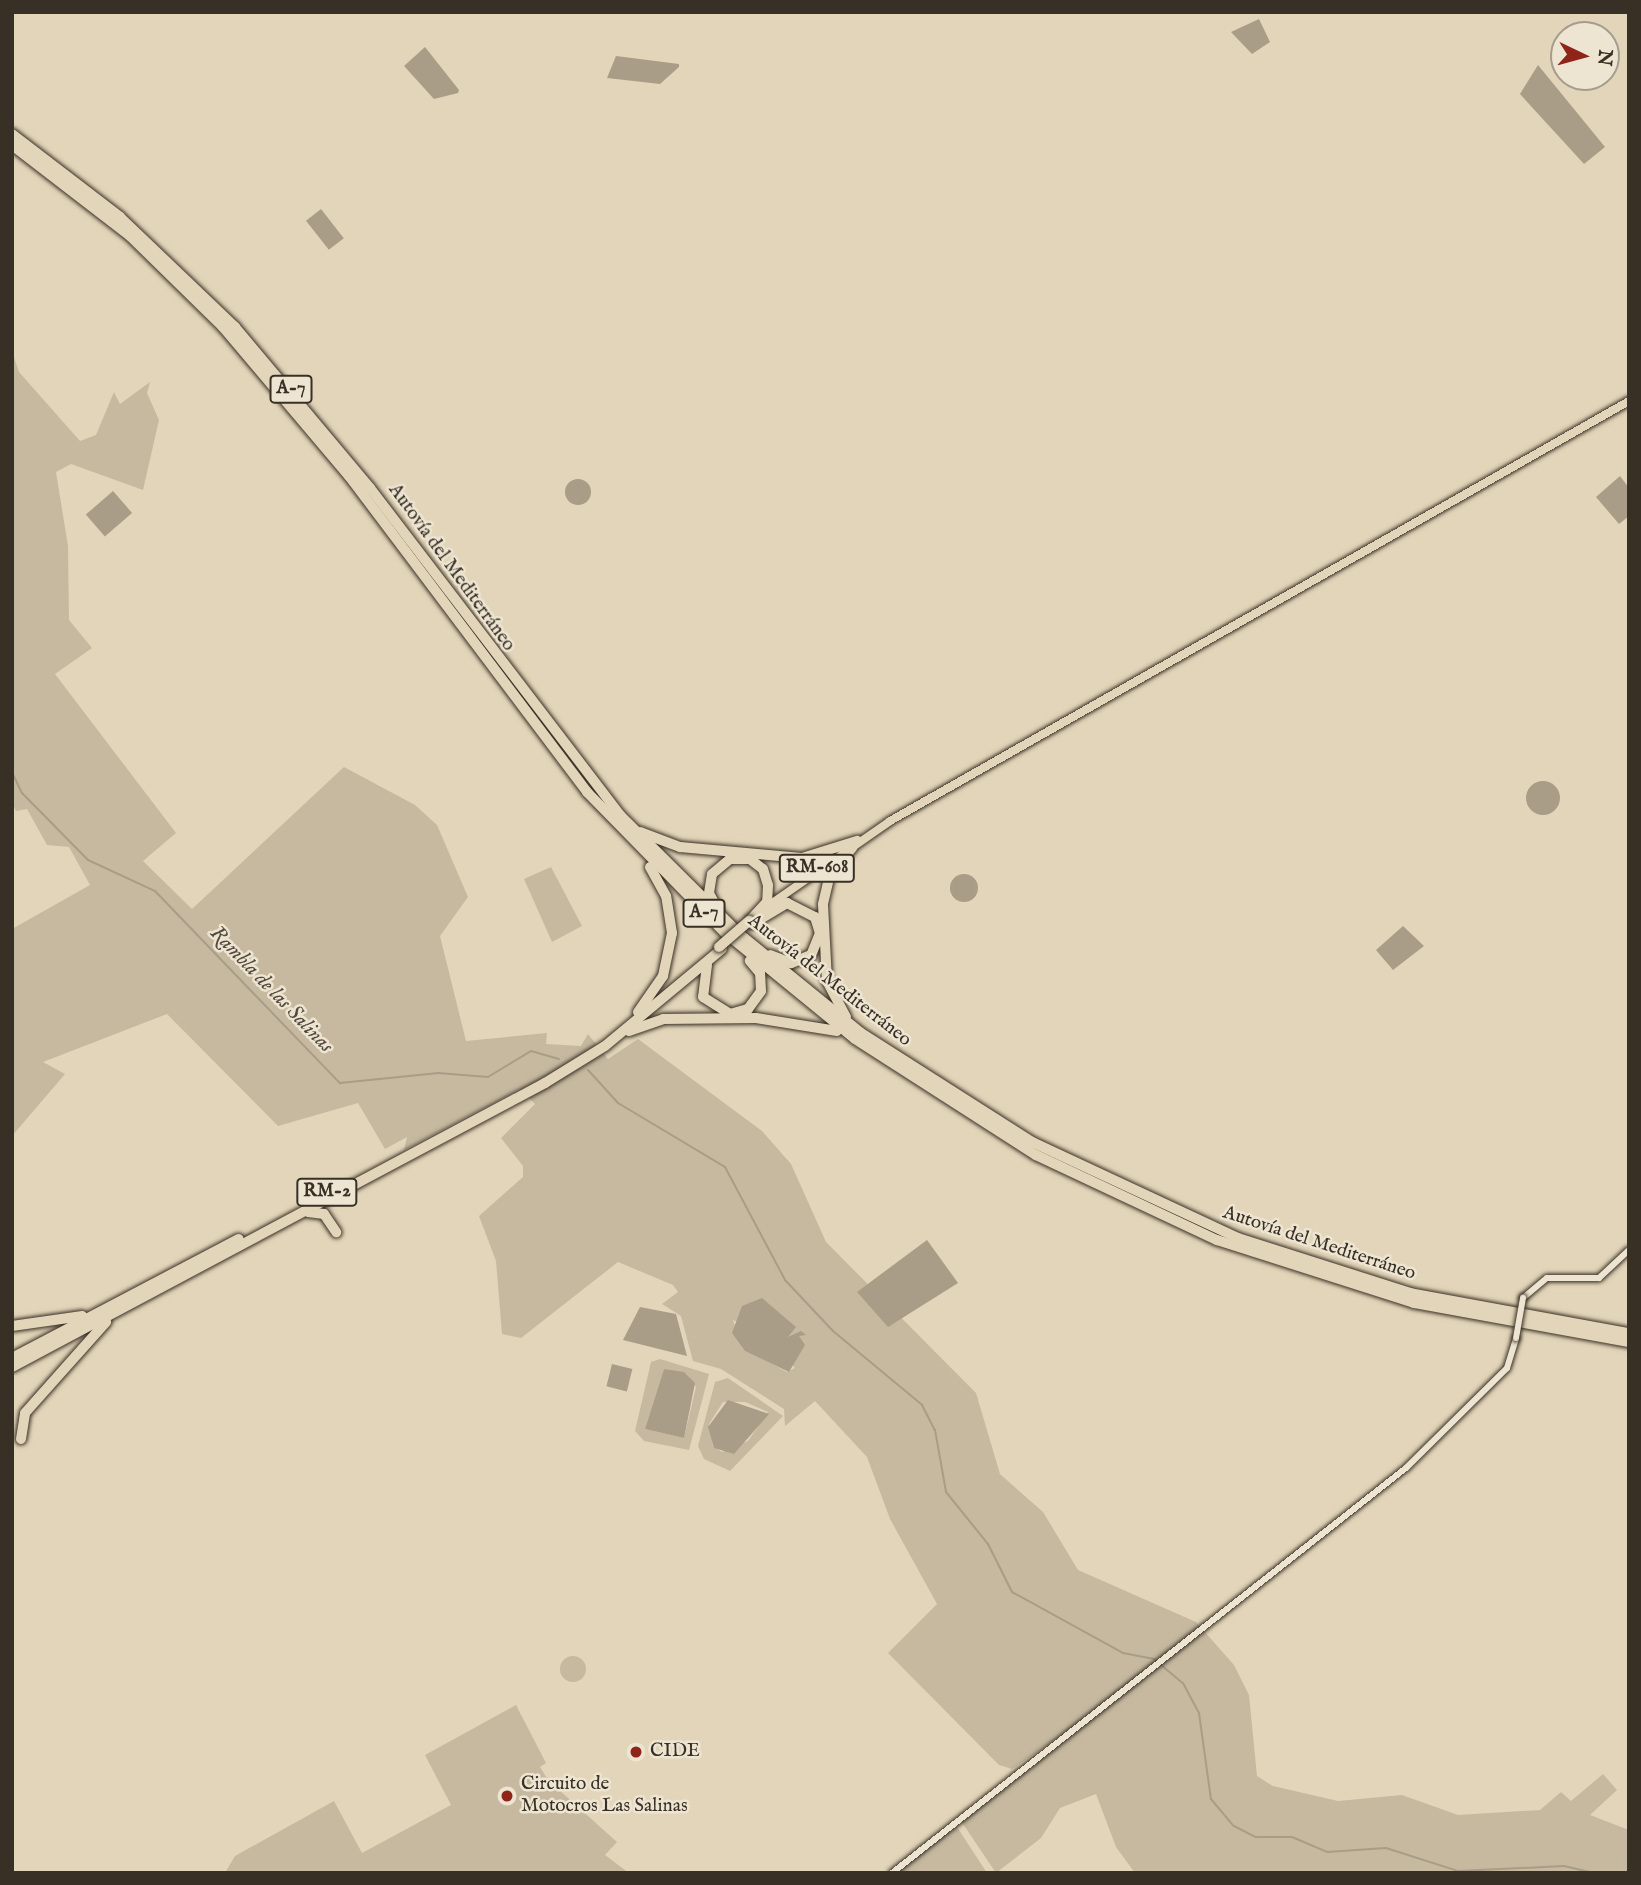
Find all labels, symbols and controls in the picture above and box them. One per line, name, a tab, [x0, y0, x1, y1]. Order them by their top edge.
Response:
north arrow	[1550, 21, 1620, 91]
text: N	[1591, 48, 1617, 67]
road number: A-7	[268, 374, 314, 404]
street label: Autovía del Mediterráneo	[383, 480, 519, 656]
road number: RM-608	[778, 854, 856, 882]
road number: A-7	[681, 898, 727, 928]
street label: Autovía del Mediterráneo	[743, 910, 915, 1052]
water label: Rambla de las Salinas	[204, 921, 338, 1059]
road number: RM-2	[296, 1177, 358, 1206]
street label: Autovía del Mediterráneo	[1220, 1202, 1418, 1286]
place label: CIDE	[650, 1741, 700, 1763]
marker: CIDE	[628, 1744, 644, 1760]
place label: Circuito de Motocros Las Salinas	[521, 1774, 688, 1818]
marker: Circuito de Motocros Las Salinas	[499, 1788, 515, 1804]

